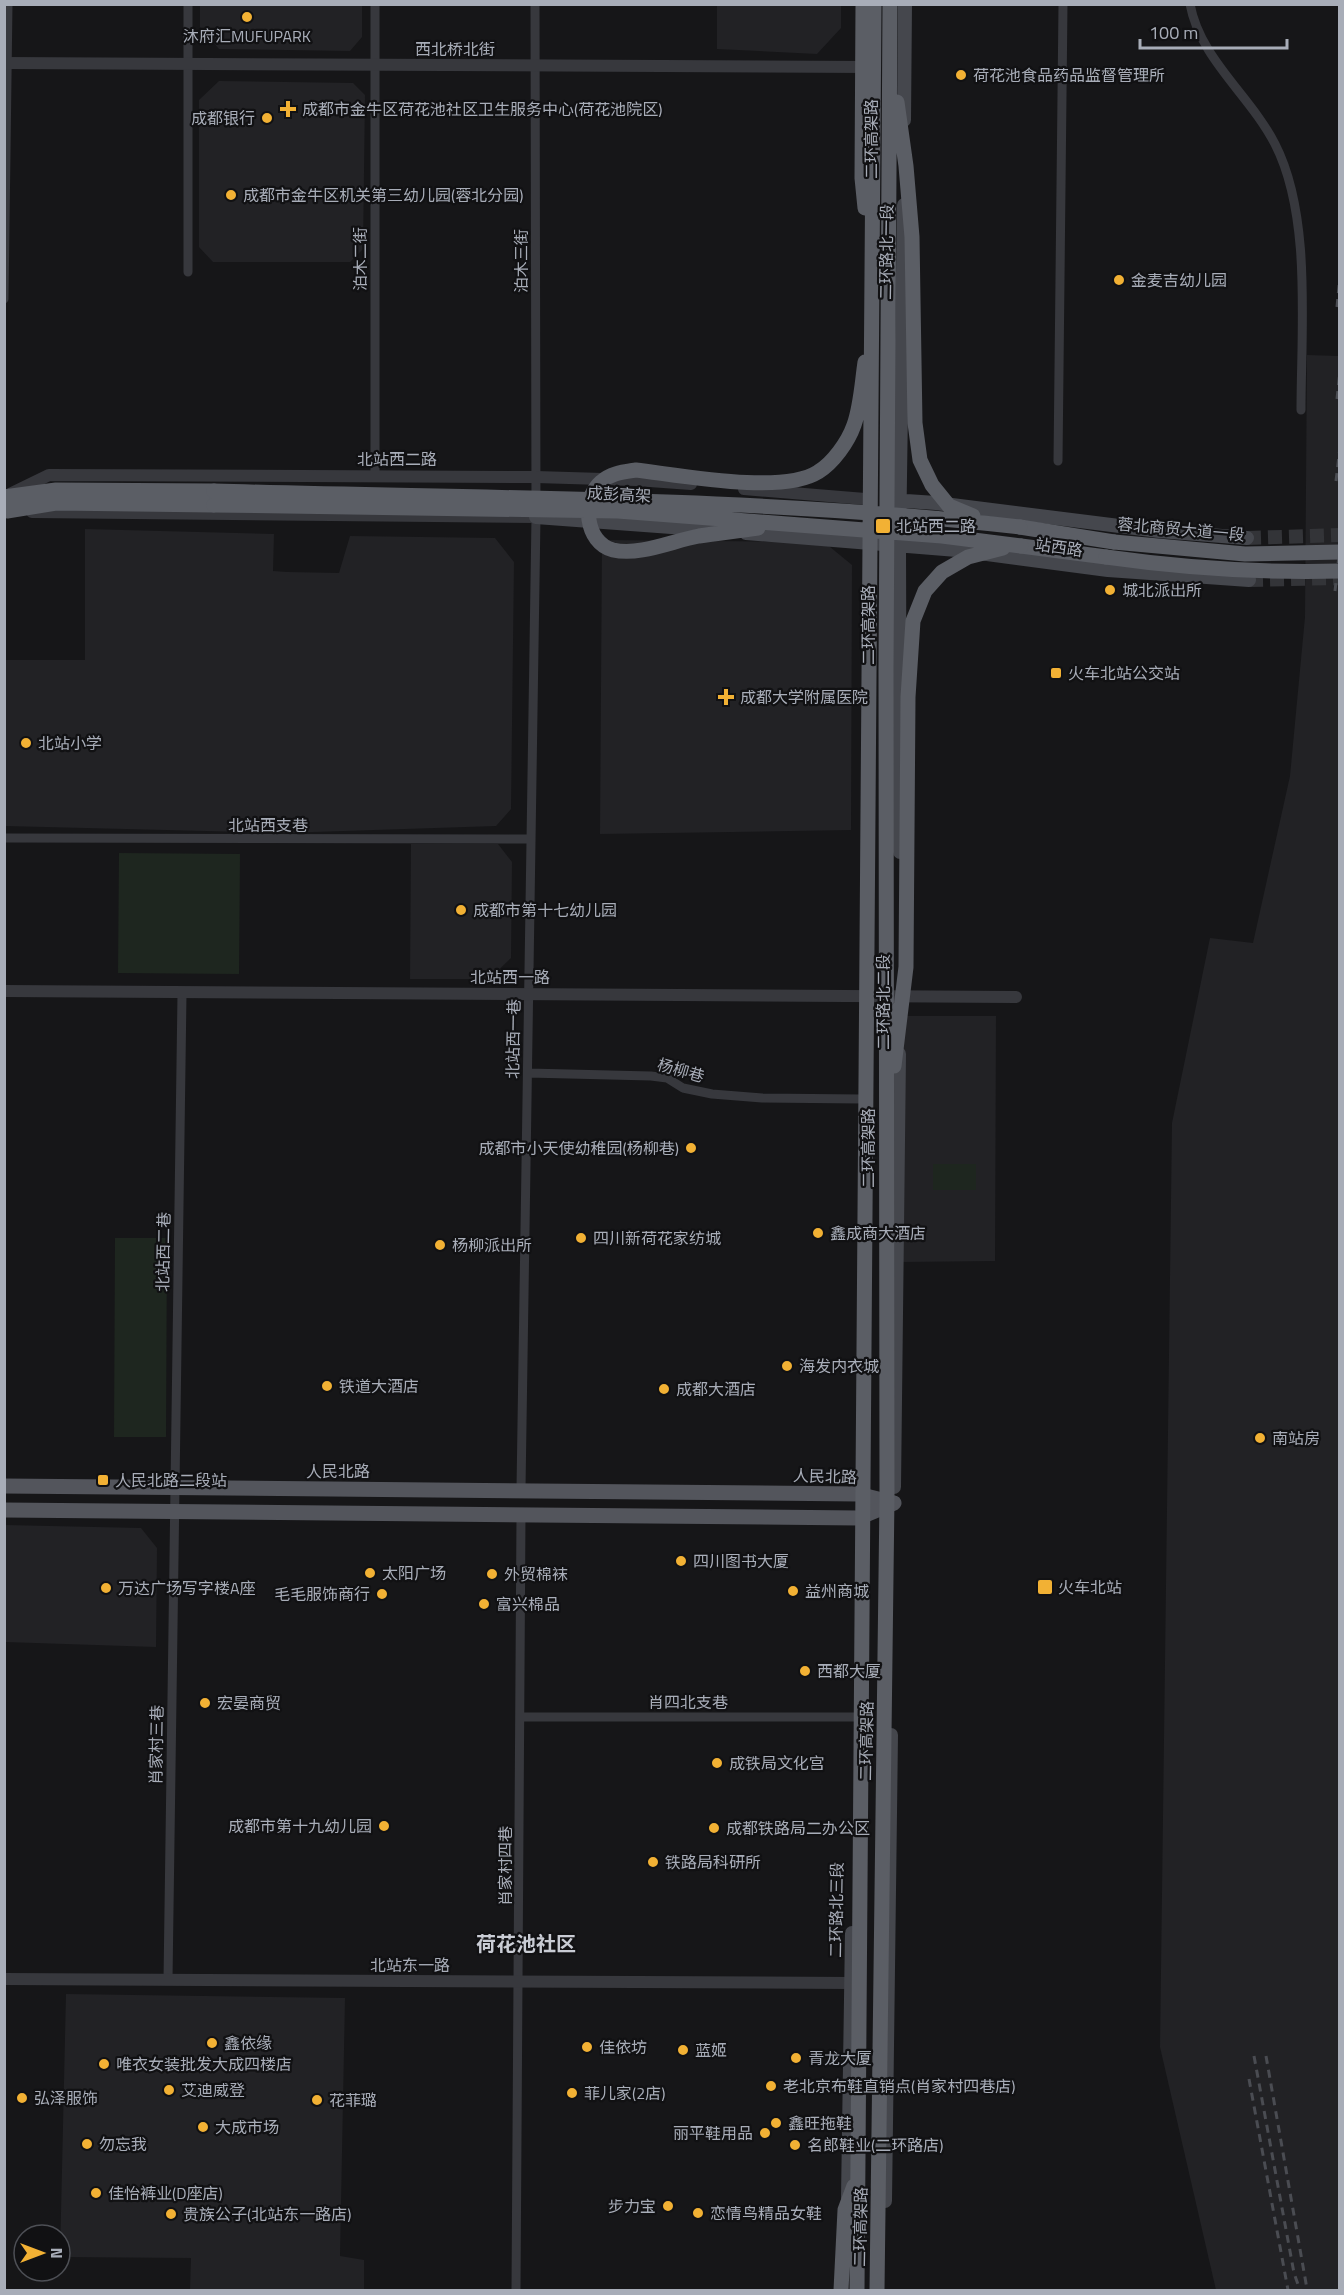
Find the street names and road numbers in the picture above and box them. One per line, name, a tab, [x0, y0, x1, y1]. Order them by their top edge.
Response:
street label: 西北桥北街	[415, 37, 495, 61]
street label: 二环高架路	[859, 99, 883, 179]
street label: 二环路北一段	[873, 204, 899, 300]
street label: 泊木二街	[348, 227, 372, 291]
street label: 泊木三街	[509, 229, 533, 293]
street label: 北站西二路	[357, 447, 437, 471]
street label: 成彭高架	[586, 480, 652, 508]
street label: 蓉北商贸大道一段	[1116, 511, 1246, 547]
street label: 站西路	[1034, 532, 1084, 562]
street label: 二环高架路	[856, 585, 880, 665]
street label: 北站西支巷	[228, 813, 308, 837]
street label: 二环路北二段	[871, 954, 895, 1050]
street label: 北站西一路	[470, 965, 550, 989]
street label: 北站西一巷	[500, 999, 526, 1079]
street label: 杨柳巷	[655, 1052, 707, 1088]
street label: 二环高架路	[856, 1108, 880, 1188]
street label: 北站西二巷	[150, 1212, 176, 1292]
street label: 人民北路	[306, 1459, 370, 1483]
street label: 人民北路	[793, 1463, 857, 1489]
street label: 肖四北支巷	[648, 1690, 728, 1714]
street label: 二环高架路	[853, 1701, 879, 1781]
street label: 肖家村三巷	[143, 1705, 169, 1785]
street label: 肖家村四巷	[493, 1826, 517, 1906]
street label: 二环路北三段	[823, 1862, 849, 1958]
street label: 北站东一路	[370, 1953, 450, 1977]
street label: 二环高架路	[847, 2187, 873, 2267]

